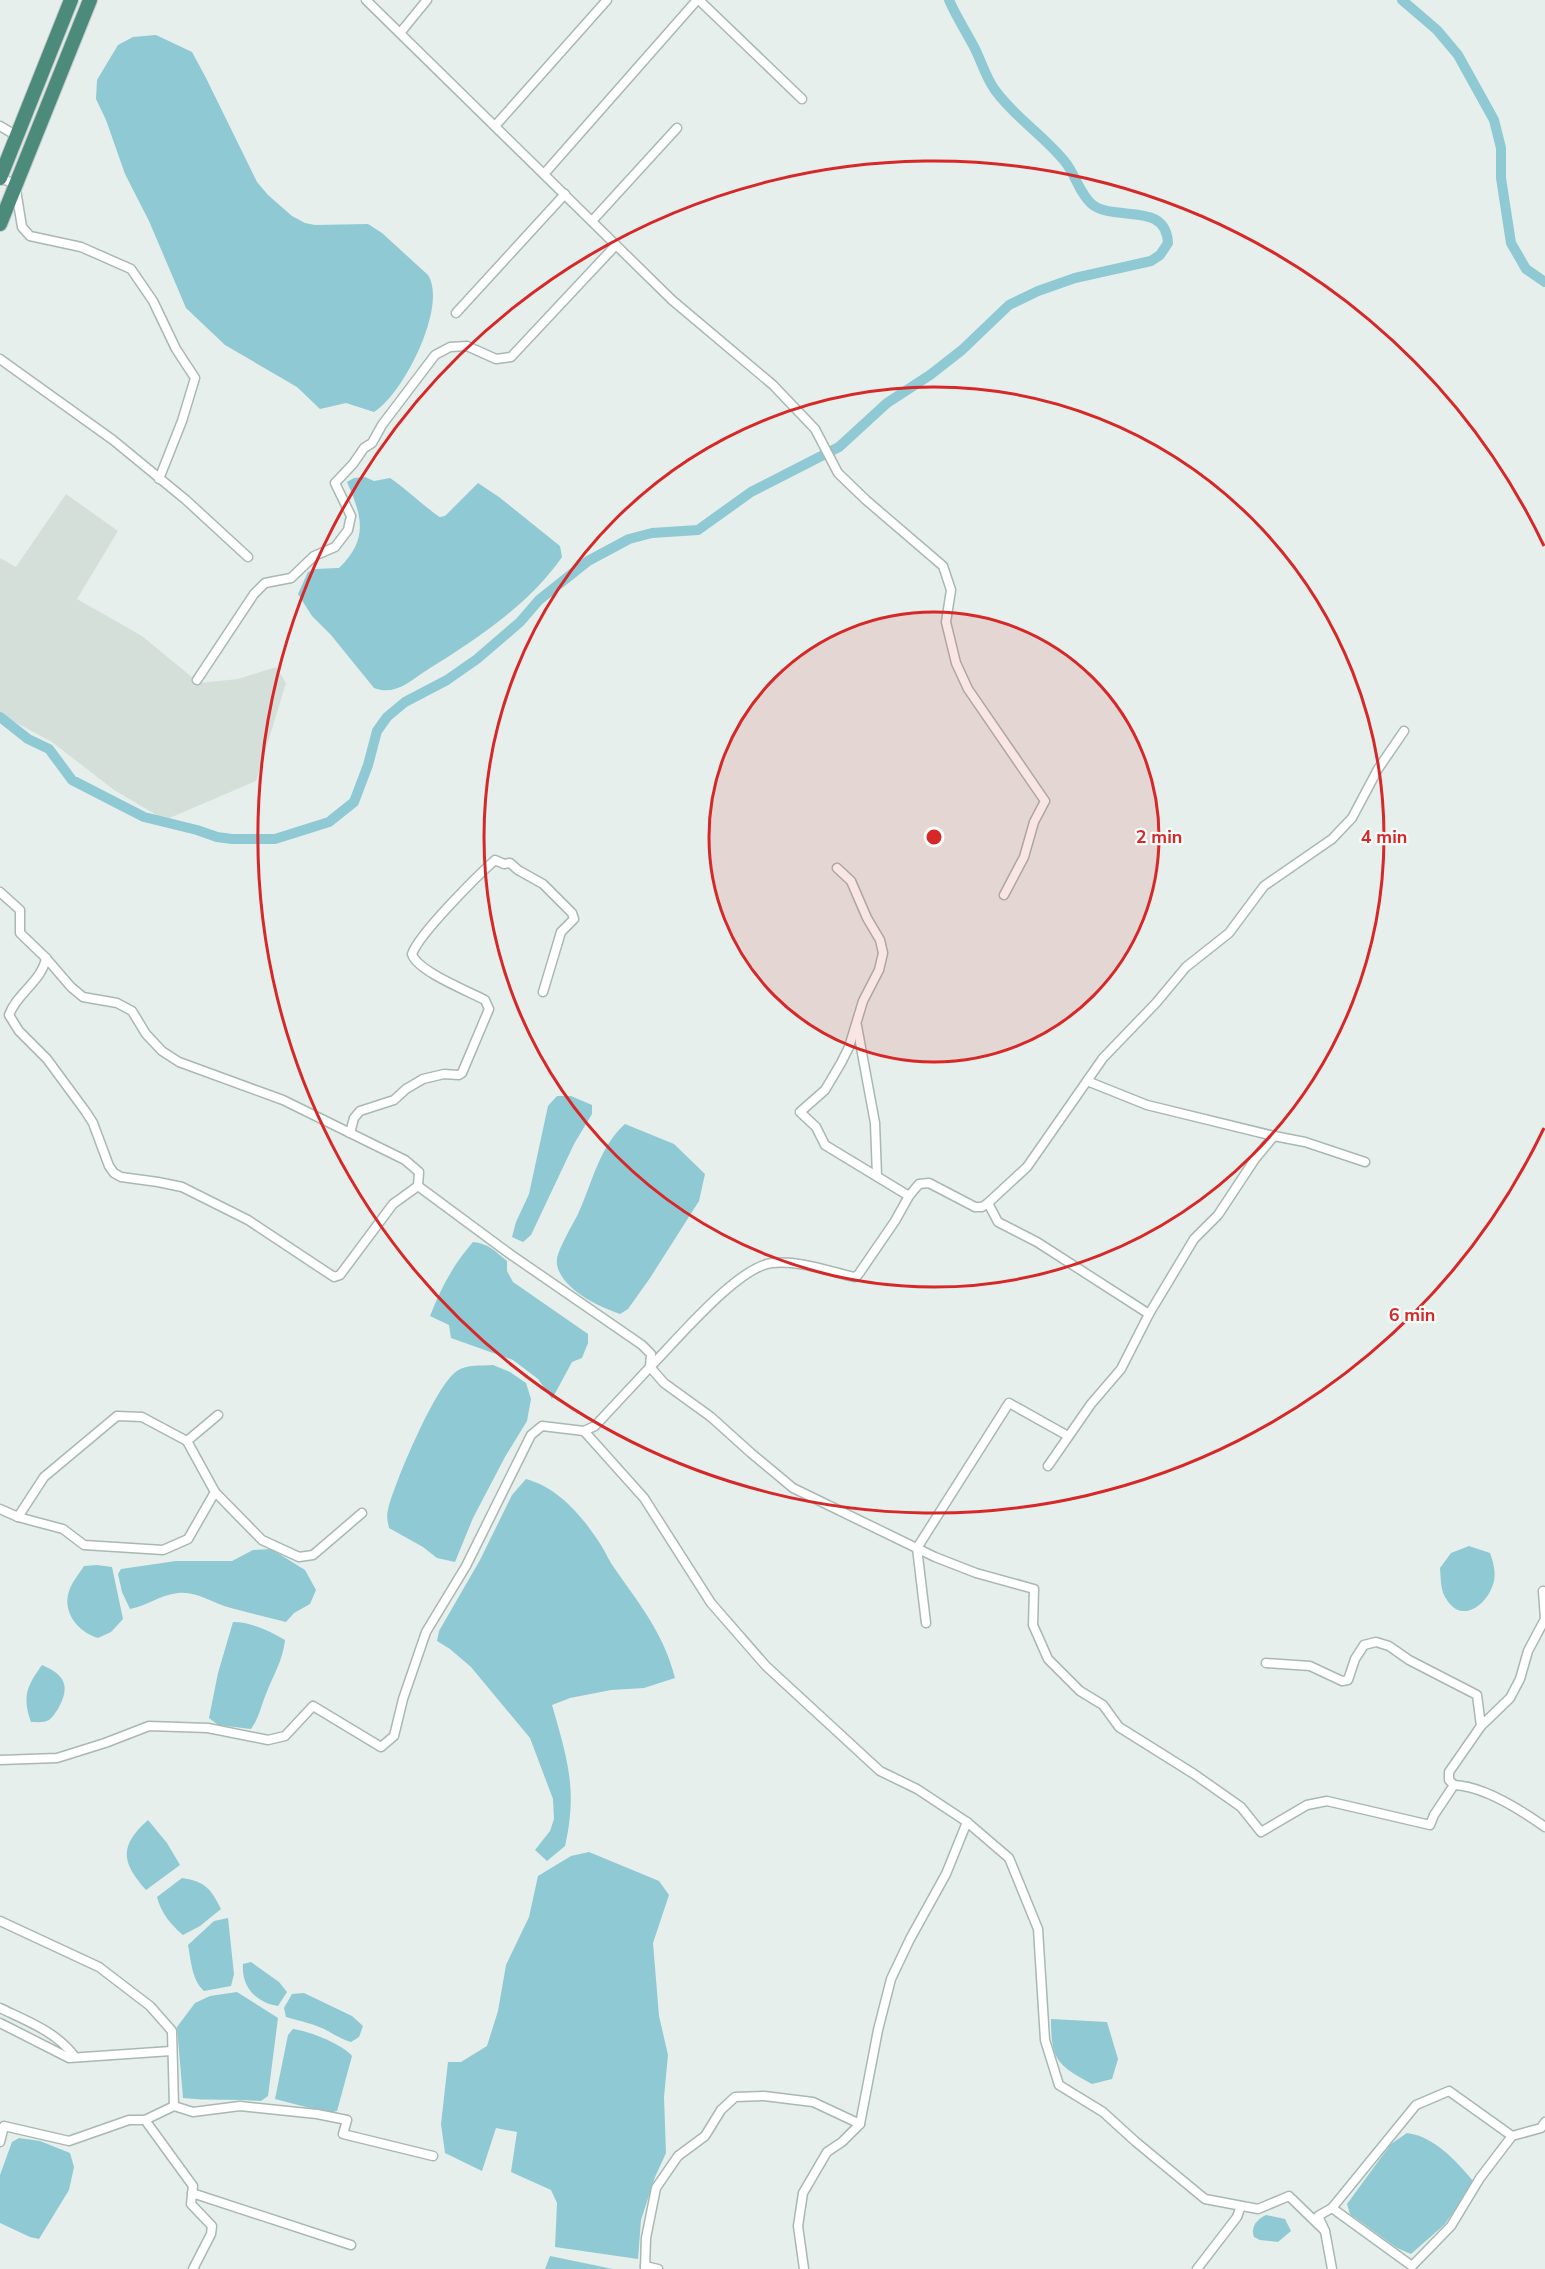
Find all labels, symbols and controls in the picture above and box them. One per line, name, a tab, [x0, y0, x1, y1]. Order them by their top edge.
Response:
text: 2 min	[1136, 825, 1182, 849]
text: 4 min	[1361, 825, 1407, 849]
centre of rings	[924, 827, 944, 847]
text: 6 min	[1389, 1303, 1435, 1327]

